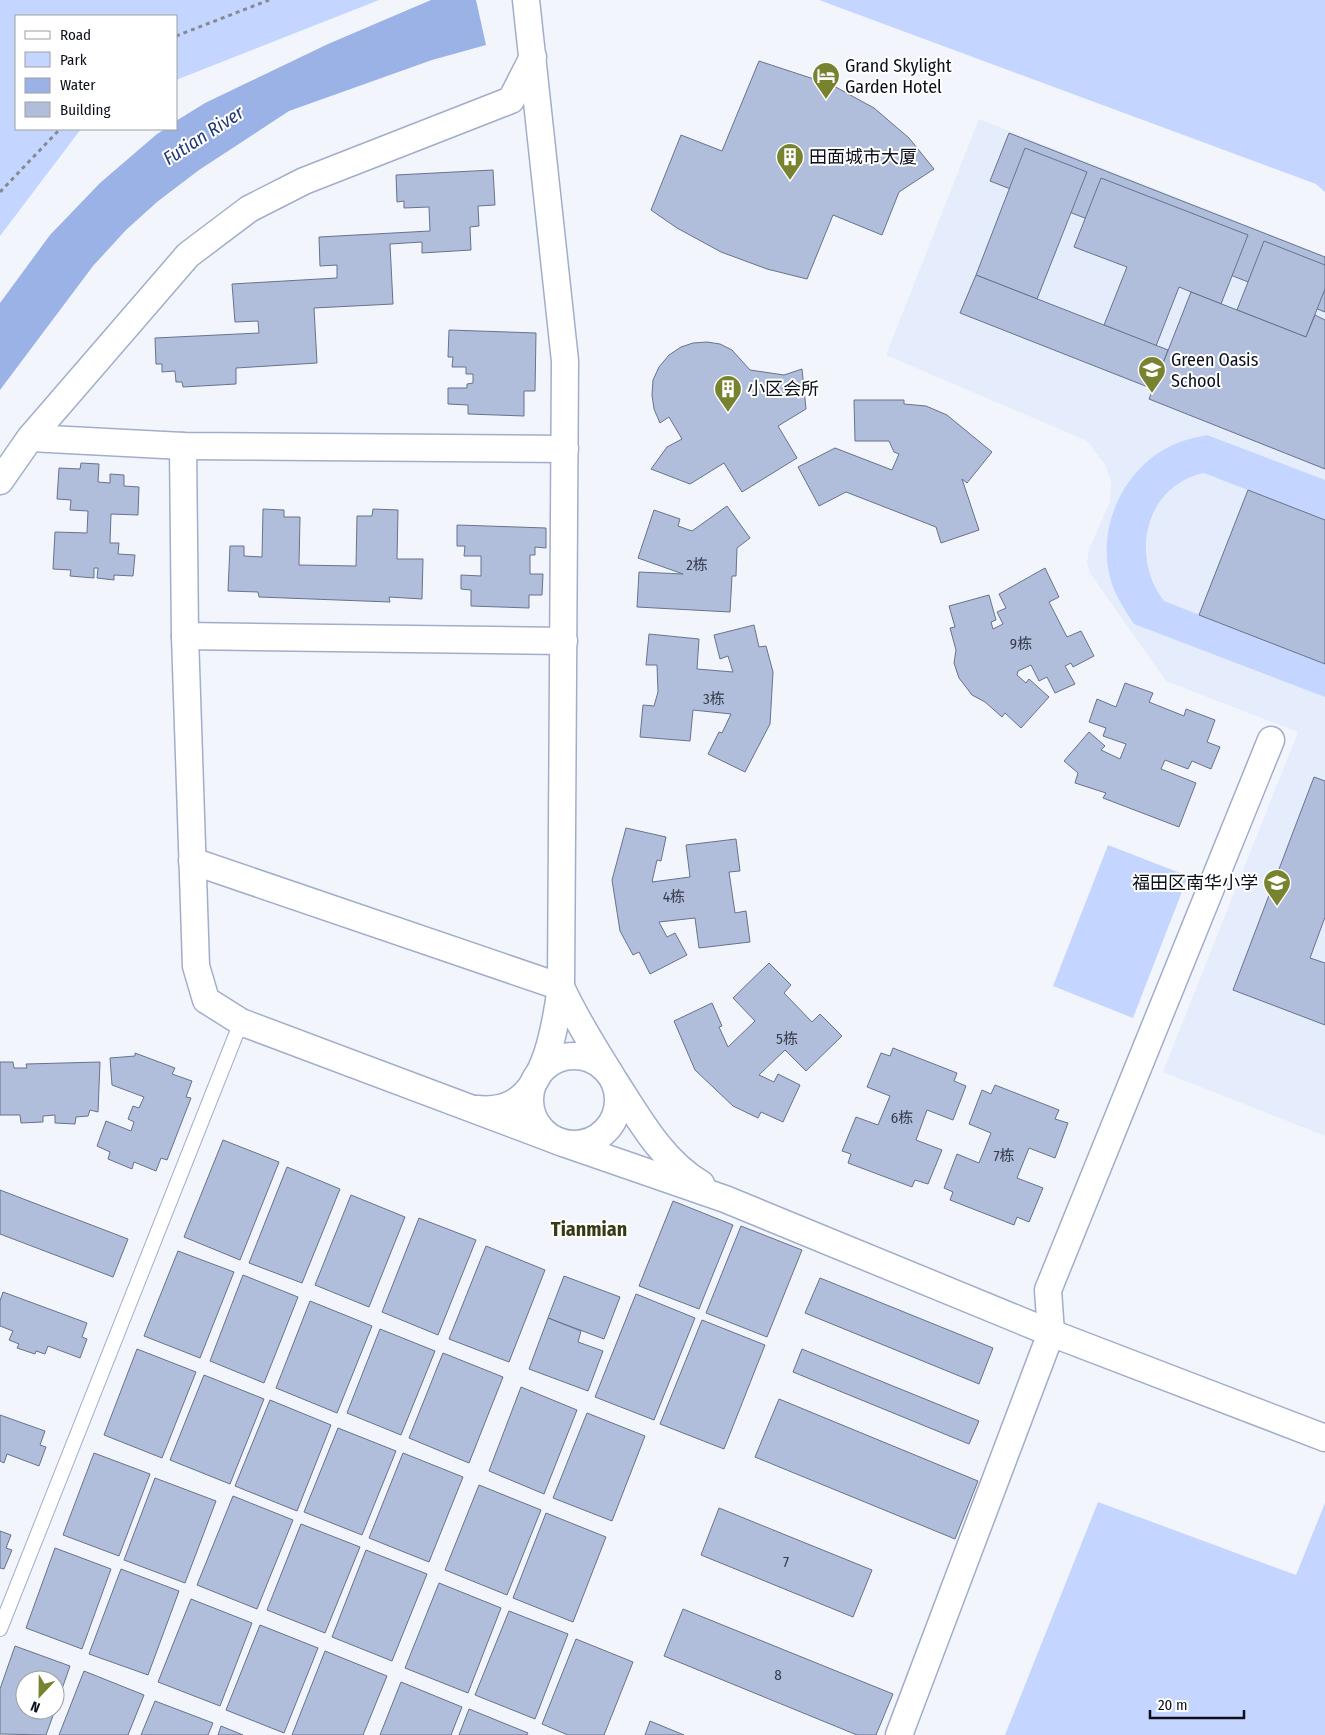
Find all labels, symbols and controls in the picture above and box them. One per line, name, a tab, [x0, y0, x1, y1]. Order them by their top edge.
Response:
legend	[15, 15, 178, 130]
text: Road	[60, 26, 91, 44]
text: Park	[60, 51, 87, 69]
place label: Grand Skylight Garden Hotel	[845, 55, 952, 98]
hotel icon: Grand Skylight Garden Hotel	[811, 61, 841, 100]
text: Water	[60, 76, 96, 94]
water label: Futian River	[159, 100, 249, 170]
text: Building	[60, 101, 111, 119]
building icon: 田面城市大厦	[775, 142, 805, 181]
place label: 田面城市大厦	[809, 146, 917, 168]
place label: Green Oasis School	[1171, 349, 1259, 392]
school or university icon: Green Oasis School	[1137, 355, 1167, 394]
building icon: 小区会所	[713, 374, 743, 413]
place label: 小区会所	[747, 378, 819, 400]
house number: 2栋	[686, 556, 708, 574]
house number: 9栋	[1010, 635, 1032, 653]
house number: 3栋	[703, 690, 725, 708]
school or university icon: 福田区南华小学	[1262, 868, 1292, 907]
place label: 福田区南华小学	[1132, 872, 1258, 894]
house number: 4栋	[663, 888, 685, 906]
house number: 5栋	[776, 1030, 798, 1048]
house number: 6栋	[891, 1109, 913, 1127]
house number: 7栋	[993, 1147, 1015, 1165]
district label: Tianmian	[551, 1217, 627, 1241]
house number: 7	[783, 1553, 789, 1571]
house number: 8	[774, 1666, 782, 1684]
north arrow	[15, 1670, 65, 1720]
scale bar	[1150, 1688, 1244, 1720]
text: 20 m	[1158, 1696, 1188, 1714]
text: N	[28, 1697, 42, 1716]

